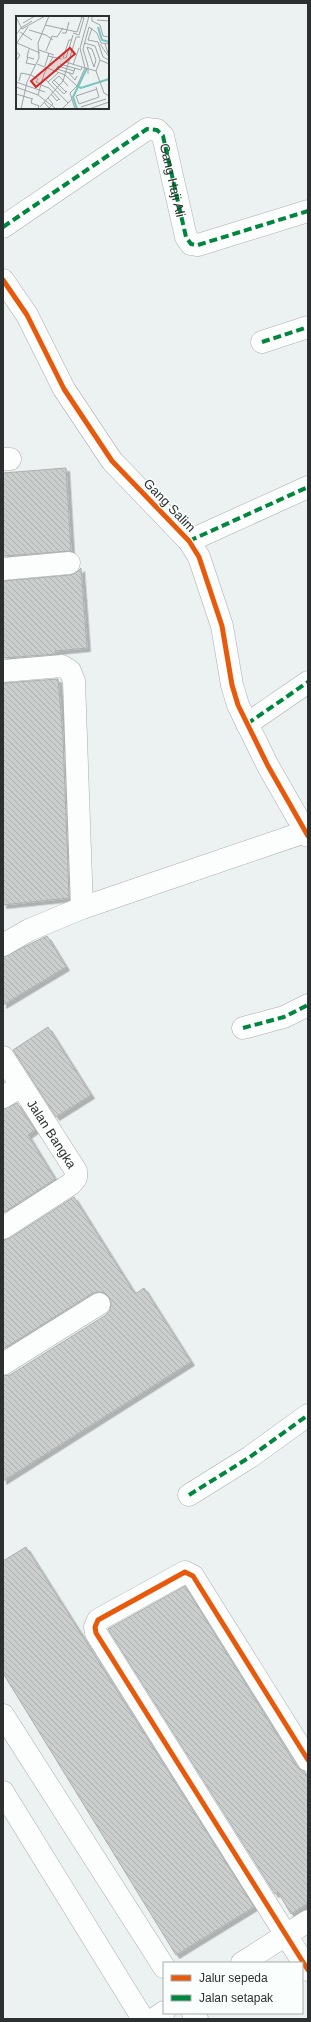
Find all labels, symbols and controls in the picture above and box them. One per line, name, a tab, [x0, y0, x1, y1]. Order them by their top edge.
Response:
inset map	[16, 16, 109, 109]
street label: Gang Haji Ali	[157, 142, 188, 219]
street label: Gang Salim	[141, 476, 199, 535]
street label: Jalan Bangka	[24, 1097, 80, 1172]
legend	[163, 1962, 303, 2014]
text: Jalur sepeda	[199, 1971, 268, 1985]
text: Jalan setapak	[199, 1991, 274, 2005]

